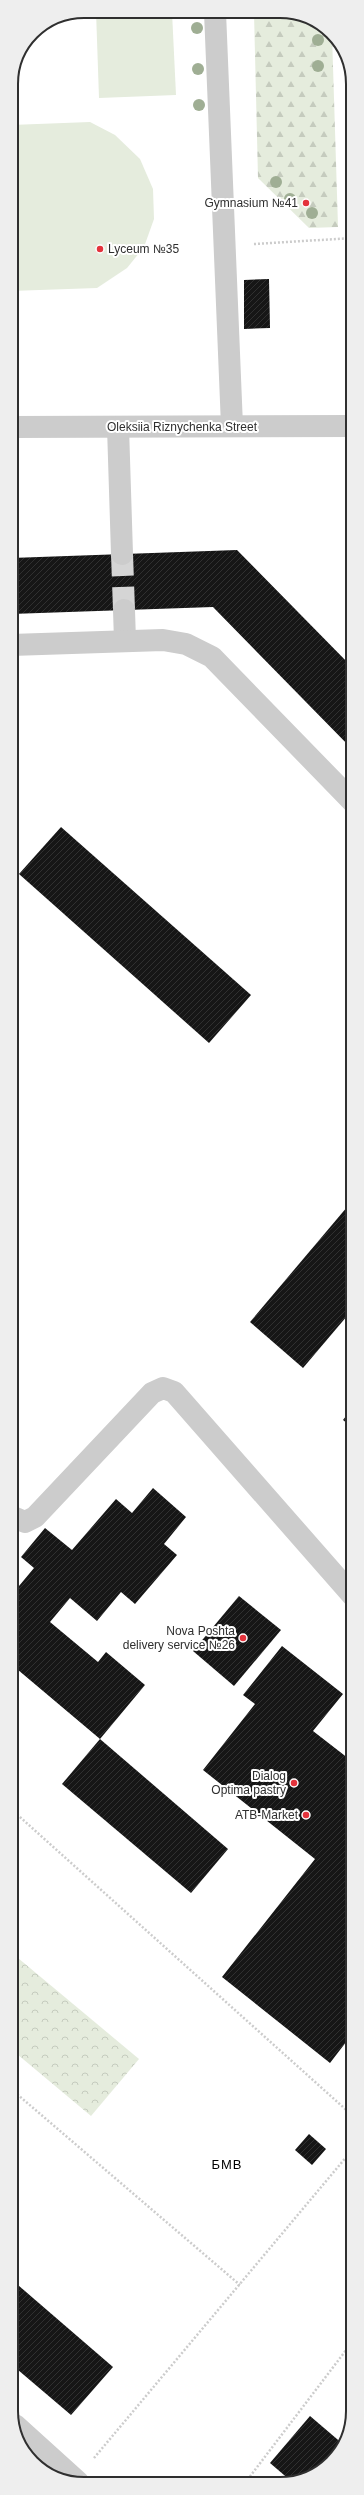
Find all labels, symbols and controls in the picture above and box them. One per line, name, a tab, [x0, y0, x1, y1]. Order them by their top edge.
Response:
place label: Gymnasium №41	[204, 196, 298, 210]
marker: Gymnasium №41	[301, 198, 311, 208]
place label: Lyceum №35	[108, 242, 179, 256]
marker: Lyceum №35	[95, 244, 105, 254]
street label: Oleksiia Riznychenka Street	[107, 420, 258, 434]
place label: Nova Poshta delivery service №26	[123, 1624, 235, 1652]
marker: Nova Poshta delivery service №26	[238, 1633, 248, 1643]
place label: Dialog Optima pastry	[211, 1769, 286, 1797]
marker: Dialog Optima pastry	[289, 1778, 299, 1788]
place label: ATB-Market	[235, 1808, 299, 1822]
marker: ATB-Market	[301, 1810, 311, 1820]
district label: БМВ	[211, 2157, 243, 2172]

